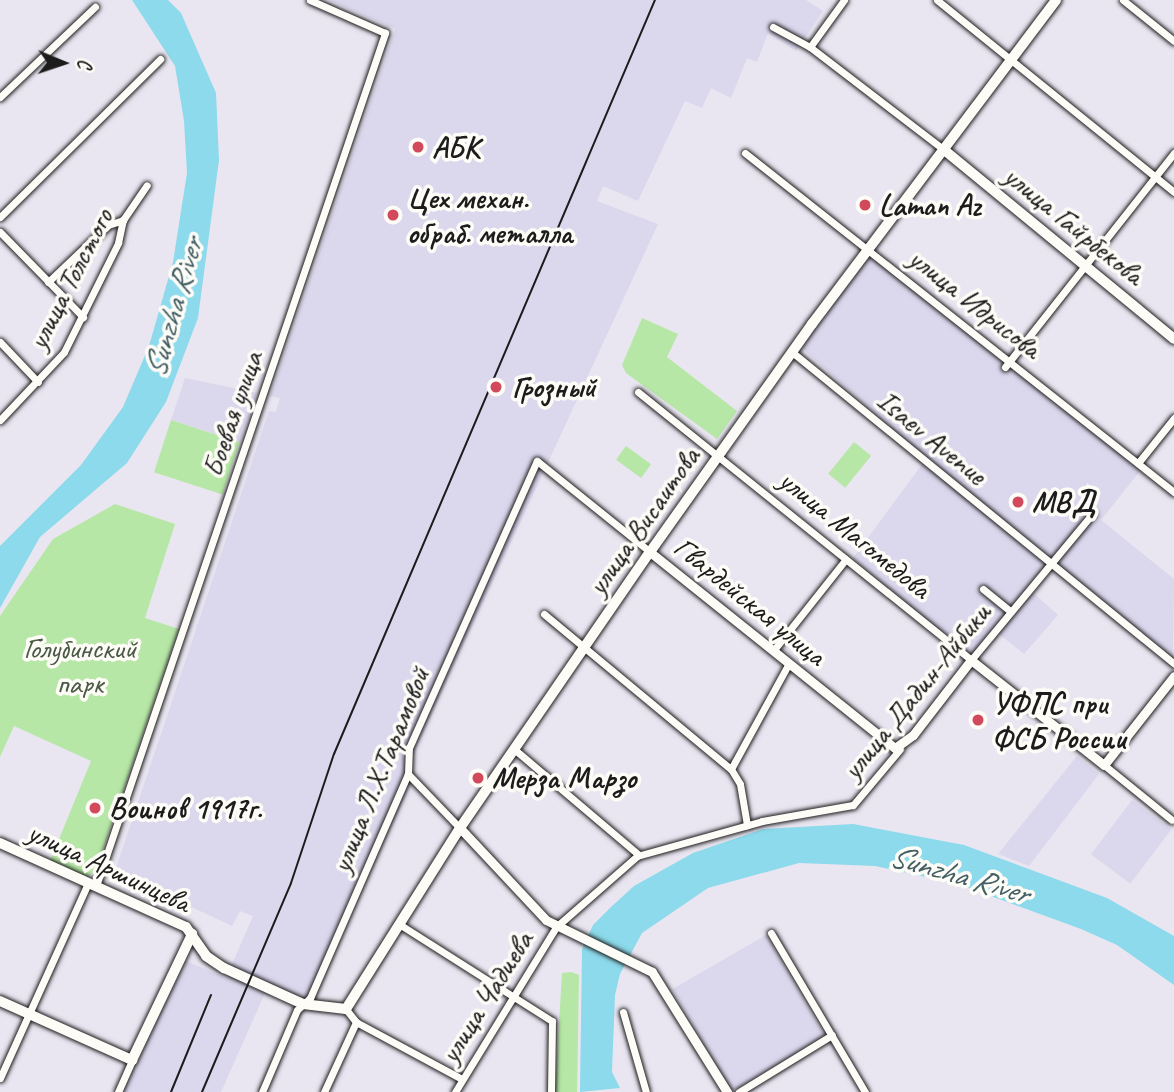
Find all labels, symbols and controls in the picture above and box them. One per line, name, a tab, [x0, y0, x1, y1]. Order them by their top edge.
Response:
north arrow	[28, 28, 98, 98]
text: С	[72, 59, 96, 69]
place label: АБК	[432, 129, 480, 165]
marker: АБК	[410, 139, 426, 155]
street label: улица Гайрбекова	[997, 158, 1151, 292]
place label: Цех механ. обраб. металла	[407, 180, 572, 250]
place label: Laman Az	[879, 187, 981, 223]
marker: Laman Az	[857, 197, 873, 213]
street label: улица Толстого	[19, 203, 121, 355]
marker: Цех механ. обраб. металла	[385, 207, 401, 223]
water label: Sunzha River	[136, 234, 212, 382]
street label: улица Идрисова	[901, 240, 1049, 366]
street label: Боевая улица	[193, 345, 271, 483]
place label: Грозный	[512, 369, 596, 405]
marker: Грозный	[486, 377, 506, 397]
street label: Isaev Avenue	[870, 382, 994, 492]
street label: улица Висаитова	[578, 439, 708, 603]
street label: улица Магомедова	[771, 461, 939, 607]
place label: МВД	[1032, 484, 1095, 520]
marker: МВД	[1010, 494, 1026, 510]
street label: Гвардейская улица	[666, 528, 834, 674]
street label: улица Дадин-Айбики	[834, 595, 998, 787]
park label: Голубинский парк	[24, 630, 136, 700]
street label: улица Л.Х.Тарамовой	[322, 662, 438, 878]
place label: УФПС при ФСБ России	[992, 685, 1126, 756]
marker: УФПС при ФСБ России	[970, 712, 986, 728]
place label: Мерза Марзо	[492, 760, 635, 796]
marker: Мерза Марзо	[470, 770, 486, 786]
place label: Воинов 1917г.	[109, 790, 262, 826]
marker: Воинов 1917г.	[87, 800, 103, 816]
street label: улица Аршинцева	[23, 814, 195, 920]
water label: Sunzha River	[885, 837, 1033, 913]
street label: улица Чадиева	[431, 924, 541, 1070]

